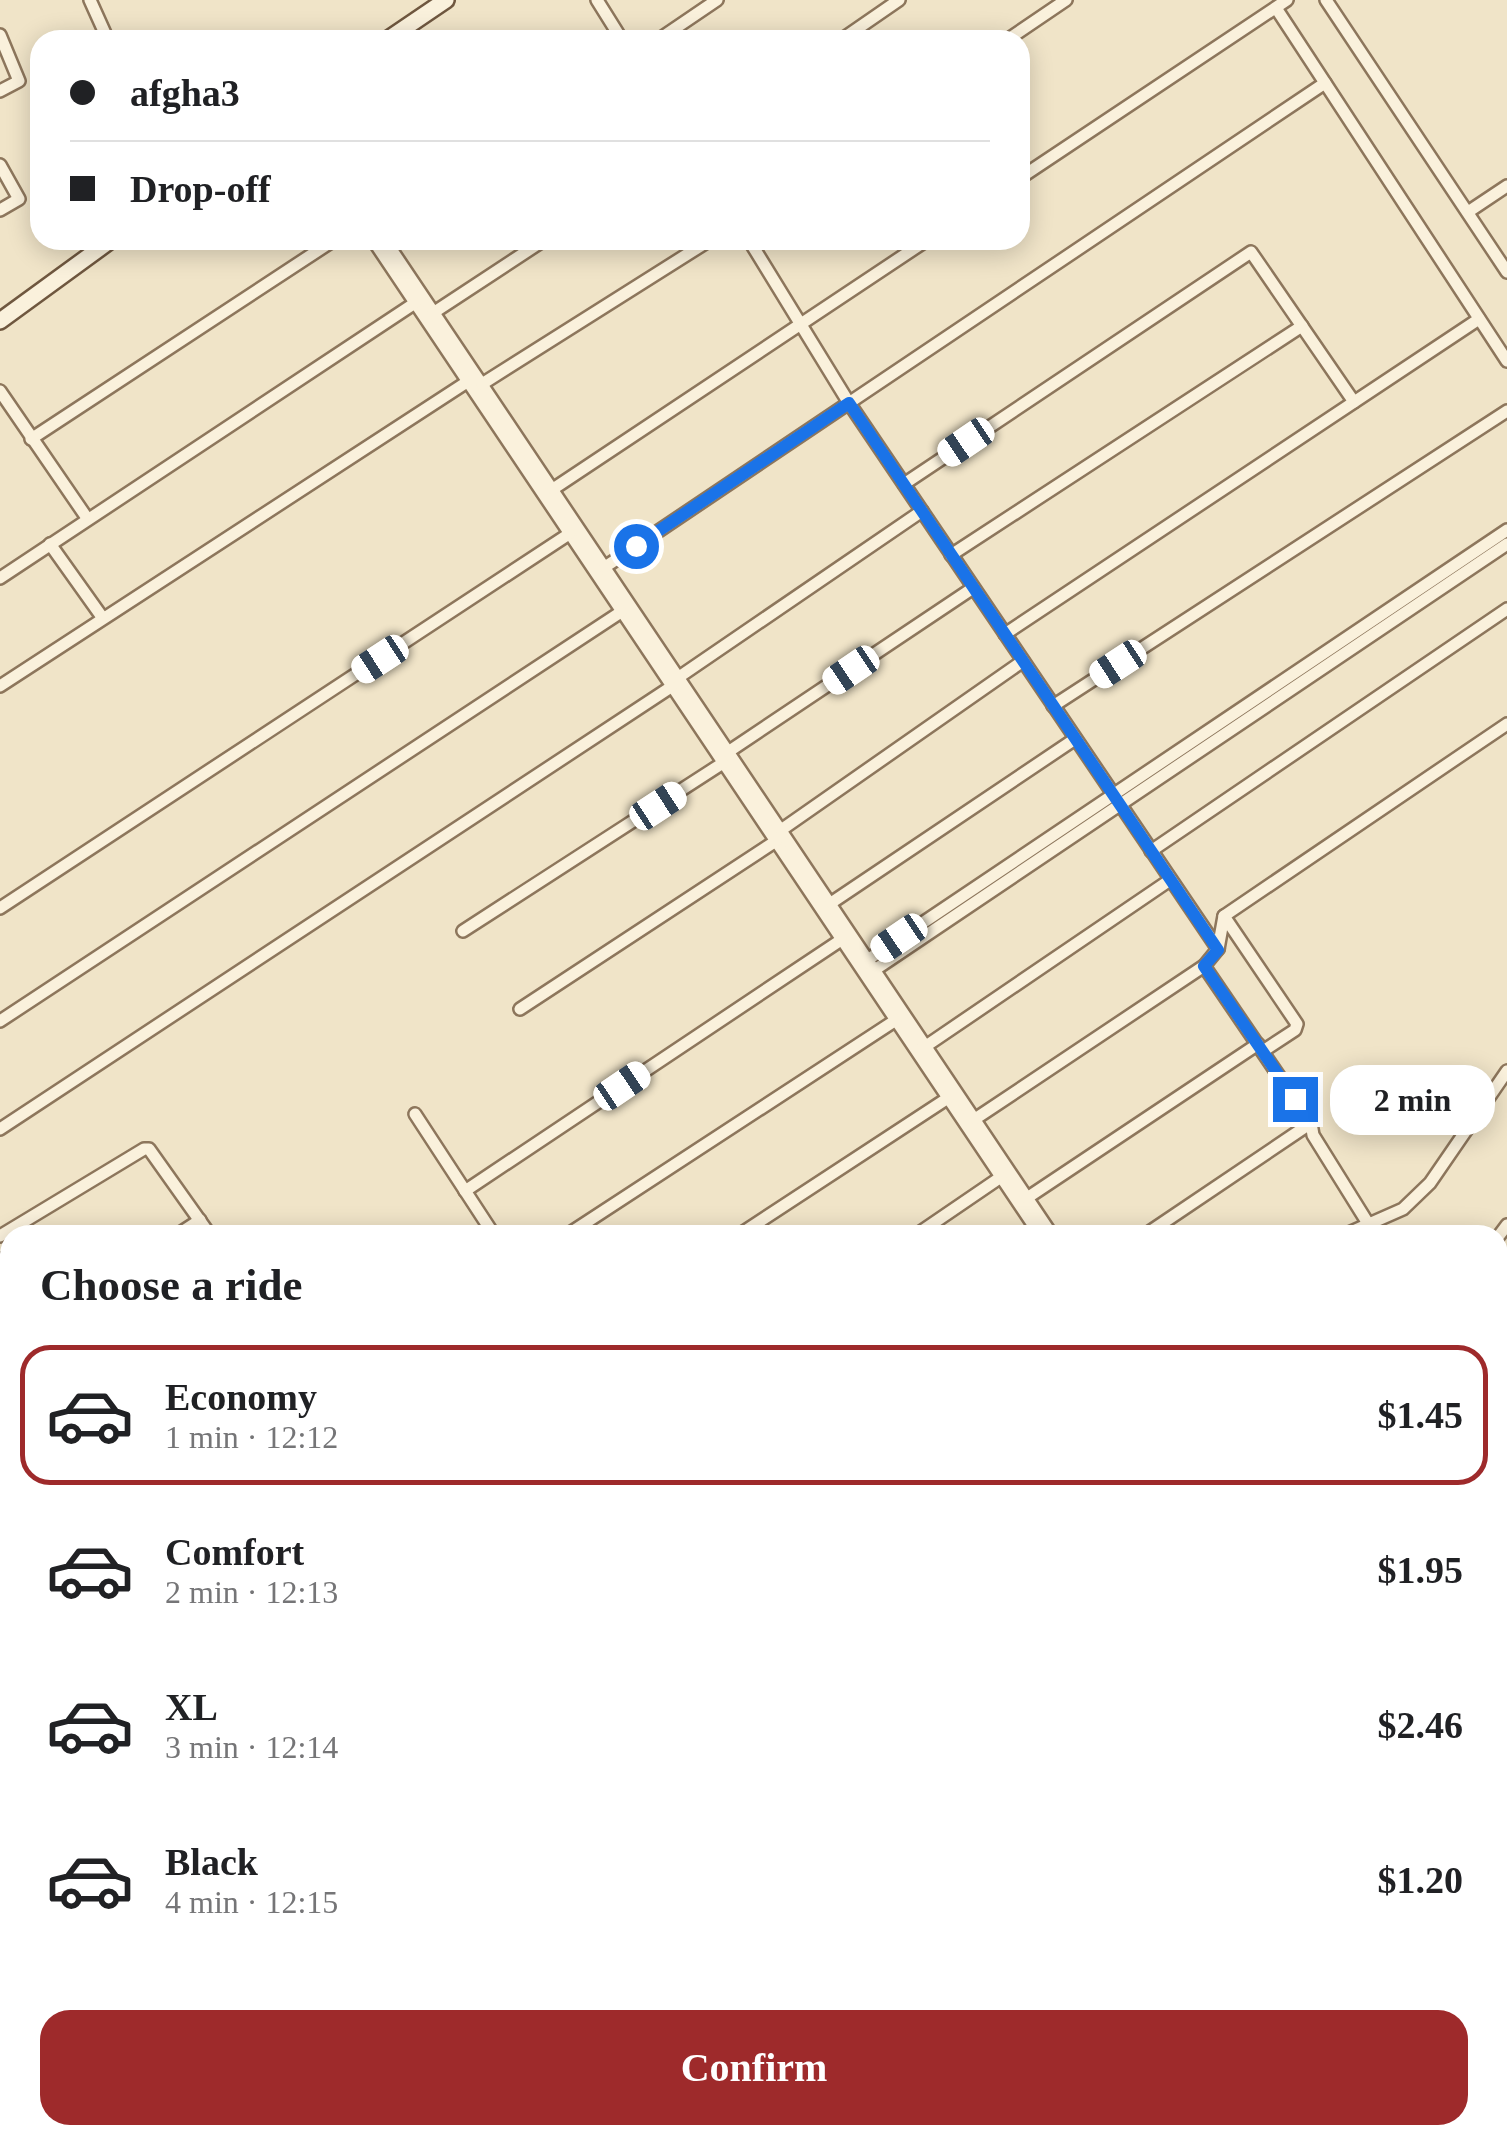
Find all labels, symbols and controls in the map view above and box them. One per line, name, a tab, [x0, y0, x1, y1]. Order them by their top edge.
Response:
text: afgha3	[130, 72, 240, 114]
text: Drop-off	[130, 168, 271, 210]
car	[933, 413, 999, 471]
route start	[614, 524, 659, 569]
car	[347, 630, 413, 688]
car	[1085, 635, 1151, 693]
car	[818, 641, 884, 699]
car	[625, 777, 691, 835]
car	[866, 909, 932, 967]
car	[589, 1057, 655, 1115]
callout: 2 min	[1330, 1064, 1495, 1134]
route end	[1273, 1077, 1318, 1122]
text: 2 min	[1374, 1082, 1451, 1118]
text: Choose a ride	[40, 1260, 303, 1310]
icon: car	[45, 1370, 135, 1460]
text: Economy	[165, 1376, 317, 1418]
text: $1.45	[1378, 1394, 1463, 1436]
text: 1 min · 12:12	[165, 1419, 338, 1455]
icon: car	[45, 1525, 135, 1615]
text: Comfort	[165, 1531, 304, 1573]
text: $1.95	[1378, 1549, 1463, 1591]
text: 2 min · 12:13	[165, 1574, 338, 1610]
icon: car	[45, 1680, 135, 1770]
text: XL	[165, 1686, 218, 1728]
text: $2.46	[1378, 1704, 1463, 1746]
text: 3 min · 12:14	[165, 1729, 338, 1765]
icon: car	[45, 1835, 135, 1925]
text: Black	[165, 1841, 258, 1883]
text: $1.20	[1378, 1859, 1463, 1901]
text: 4 min · 12:15	[165, 1884, 338, 1920]
button: Confirm	[40, 2010, 1468, 2125]

